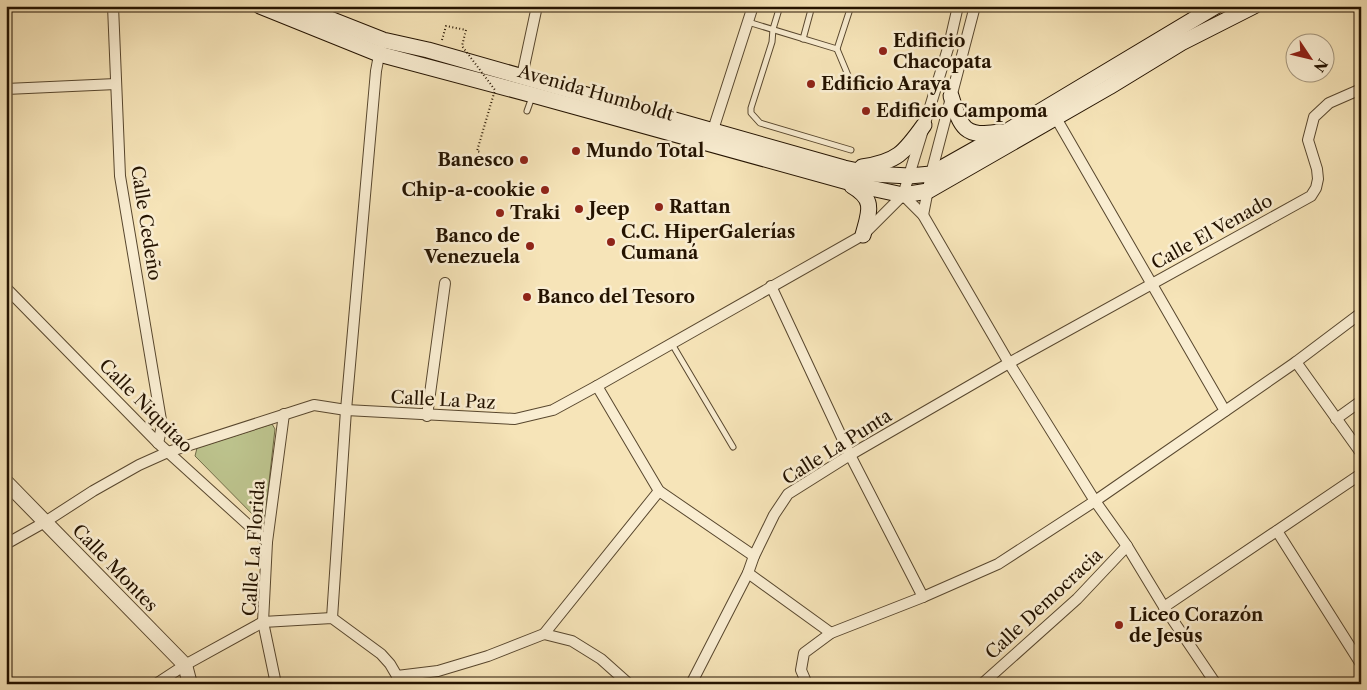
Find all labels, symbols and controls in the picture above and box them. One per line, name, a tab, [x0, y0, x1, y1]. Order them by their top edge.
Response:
place label: Edificio Chacopata	[893, 30, 992, 73]
north arrow	[1284, 32, 1334, 82]
marker: Edificio Chacopata	[877, 45, 889, 57]
text: N	[1310, 55, 1332, 76]
street label: Avenida Humboldt	[515, 60, 677, 126]
place label: Edificio Araya	[821, 73, 952, 95]
marker: Edificio Araya	[805, 78, 817, 90]
place label: Edificio Campoma	[876, 100, 1048, 122]
marker: Edificio Campoma	[860, 105, 872, 117]
place label: Mundo Total	[586, 140, 704, 162]
marker: Mundo Total	[570, 145, 582, 157]
place label: Banesco	[437, 149, 514, 171]
marker: Banesco	[518, 154, 530, 166]
street label: Calle Cedeño	[126, 164, 166, 282]
place label: Chip-a-cookie	[402, 179, 535, 201]
marker: Chip-a-cookie	[539, 184, 551, 196]
street label: Calle El Venado	[1148, 190, 1276, 274]
place label: Rattan	[669, 196, 731, 218]
place label: Jeep	[586, 198, 629, 220]
marker: Rattan	[653, 201, 665, 213]
place label: Traki	[510, 202, 561, 224]
marker: Jeep	[573, 203, 585, 215]
marker: Traki	[494, 207, 506, 219]
place label: C.C. HiperGalerías Cumaná	[621, 221, 795, 264]
place label: Banco de Venezuela	[423, 225, 521, 268]
marker: C.C. HiperGalerías Cumaná	[605, 236, 617, 248]
marker: Banco de Venezuela	[524, 240, 536, 252]
place label: Banco del Tesoro	[537, 286, 695, 308]
marker: Banco del Tesoro	[521, 291, 533, 303]
street label: Calle Niquitao	[95, 355, 197, 457]
street label: Calle La Paz	[390, 386, 496, 414]
street label: Calle La Punta	[778, 404, 896, 489]
street label: Calle La Florida	[238, 479, 270, 617]
street label: Calle Montes	[68, 520, 162, 616]
street label: Calle Democracia	[981, 544, 1108, 664]
place label: Liceo Corazón de Jesús	[1129, 604, 1264, 647]
marker: Liceo Corazón de Jesús	[1113, 619, 1125, 631]

